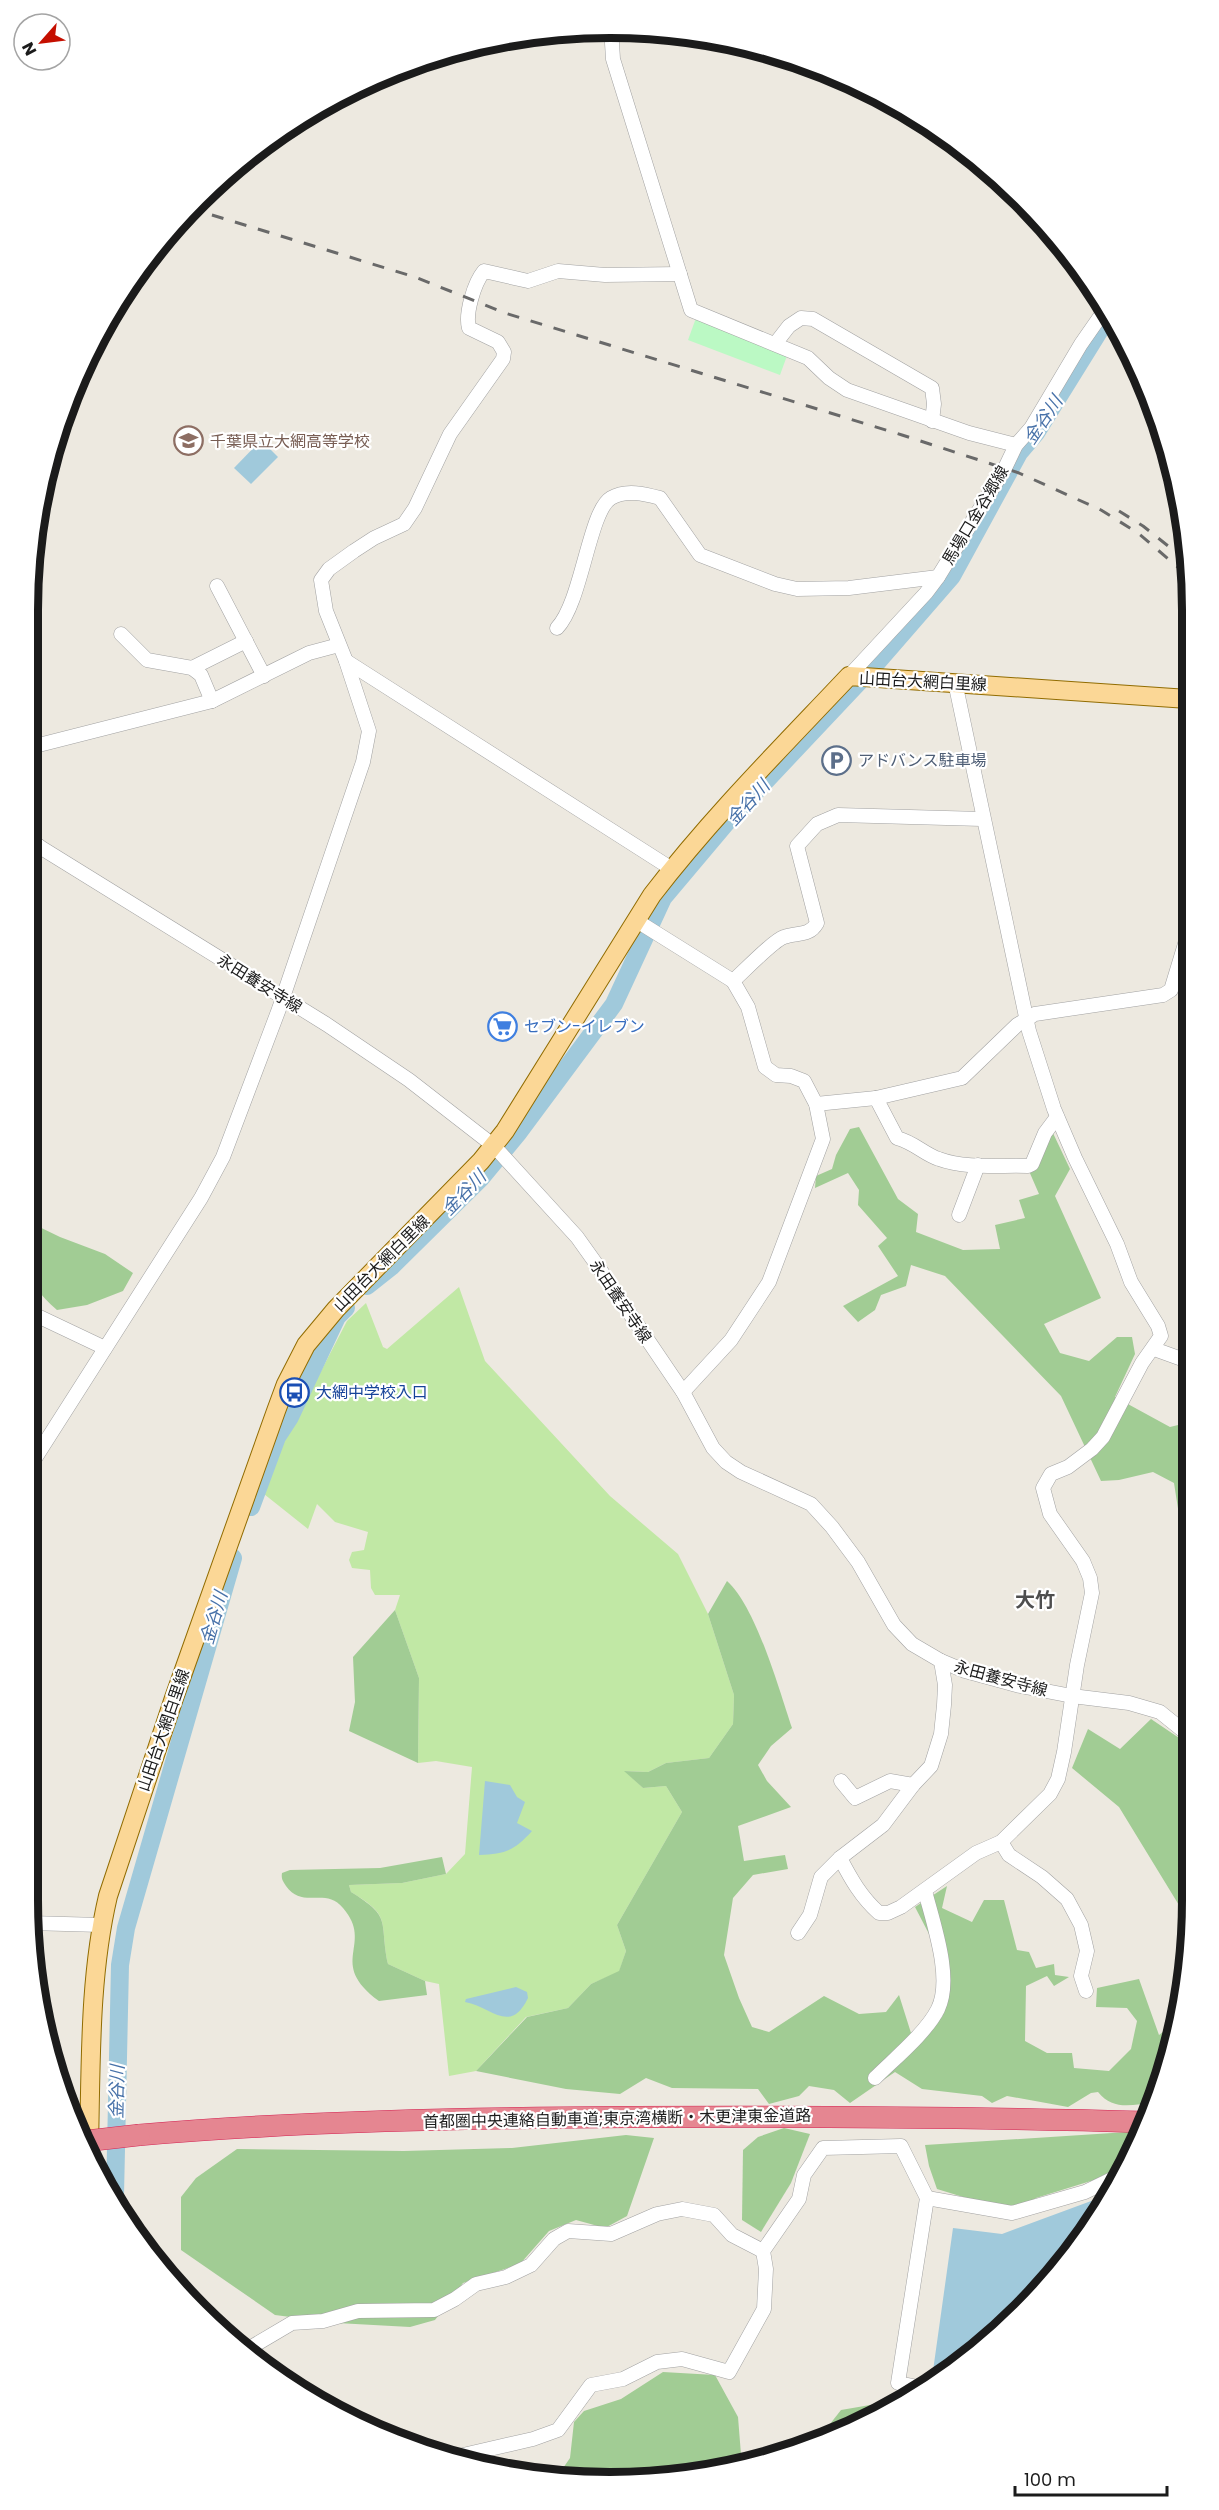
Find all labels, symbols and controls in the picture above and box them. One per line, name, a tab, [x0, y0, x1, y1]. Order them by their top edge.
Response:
north arrow	[12, 12, 72, 72]
text: N	[16, 38, 42, 60]
water label: 金谷川	[1017, 389, 1069, 449]
school or university icon: 千葉県立大網高等学校	[173, 425, 205, 457]
place label: 千葉県立大網高等学校	[210, 430, 370, 453]
street label: 馬場口金谷郷線	[937, 461, 1014, 569]
street label: 山田台大網白里線	[858, 667, 987, 696]
parking icon: アドバンス駐車場	[821, 744, 853, 776]
place label: アドバンス駐車場	[858, 749, 986, 772]
water label: 金谷川	[720, 773, 776, 831]
street label: 永田養安寺線	[213, 948, 307, 1019]
supermarket icon: セブン-イレブン	[487, 1010, 519, 1042]
place label: セブン-イレブン	[524, 1015, 645, 1038]
water label: 金谷川	[436, 1163, 493, 1221]
street label: 山田台大網白里線	[328, 1210, 435, 1317]
street label: 永田養安寺線	[584, 1255, 657, 1348]
bus stop icon: 大網中学校入口	[279, 1376, 311, 1408]
place label: 大網中学校入口	[316, 1381, 428, 1404]
district label: 大竹	[1015, 1586, 1055, 1614]
water label: 金谷川	[194, 1587, 234, 1647]
street label: 永田養安寺線	[952, 1655, 1050, 1702]
street label: 山田台大網白里線	[132, 1666, 195, 1794]
water label: 金谷川	[104, 2063, 130, 2119]
street label: 首都圏中央連絡自動車道;東京湾横断・木更津東金道路	[423, 2104, 811, 2133]
scale bar	[1015, 2459, 1166, 2497]
text: 100 m	[1024, 2467, 1076, 2492]

